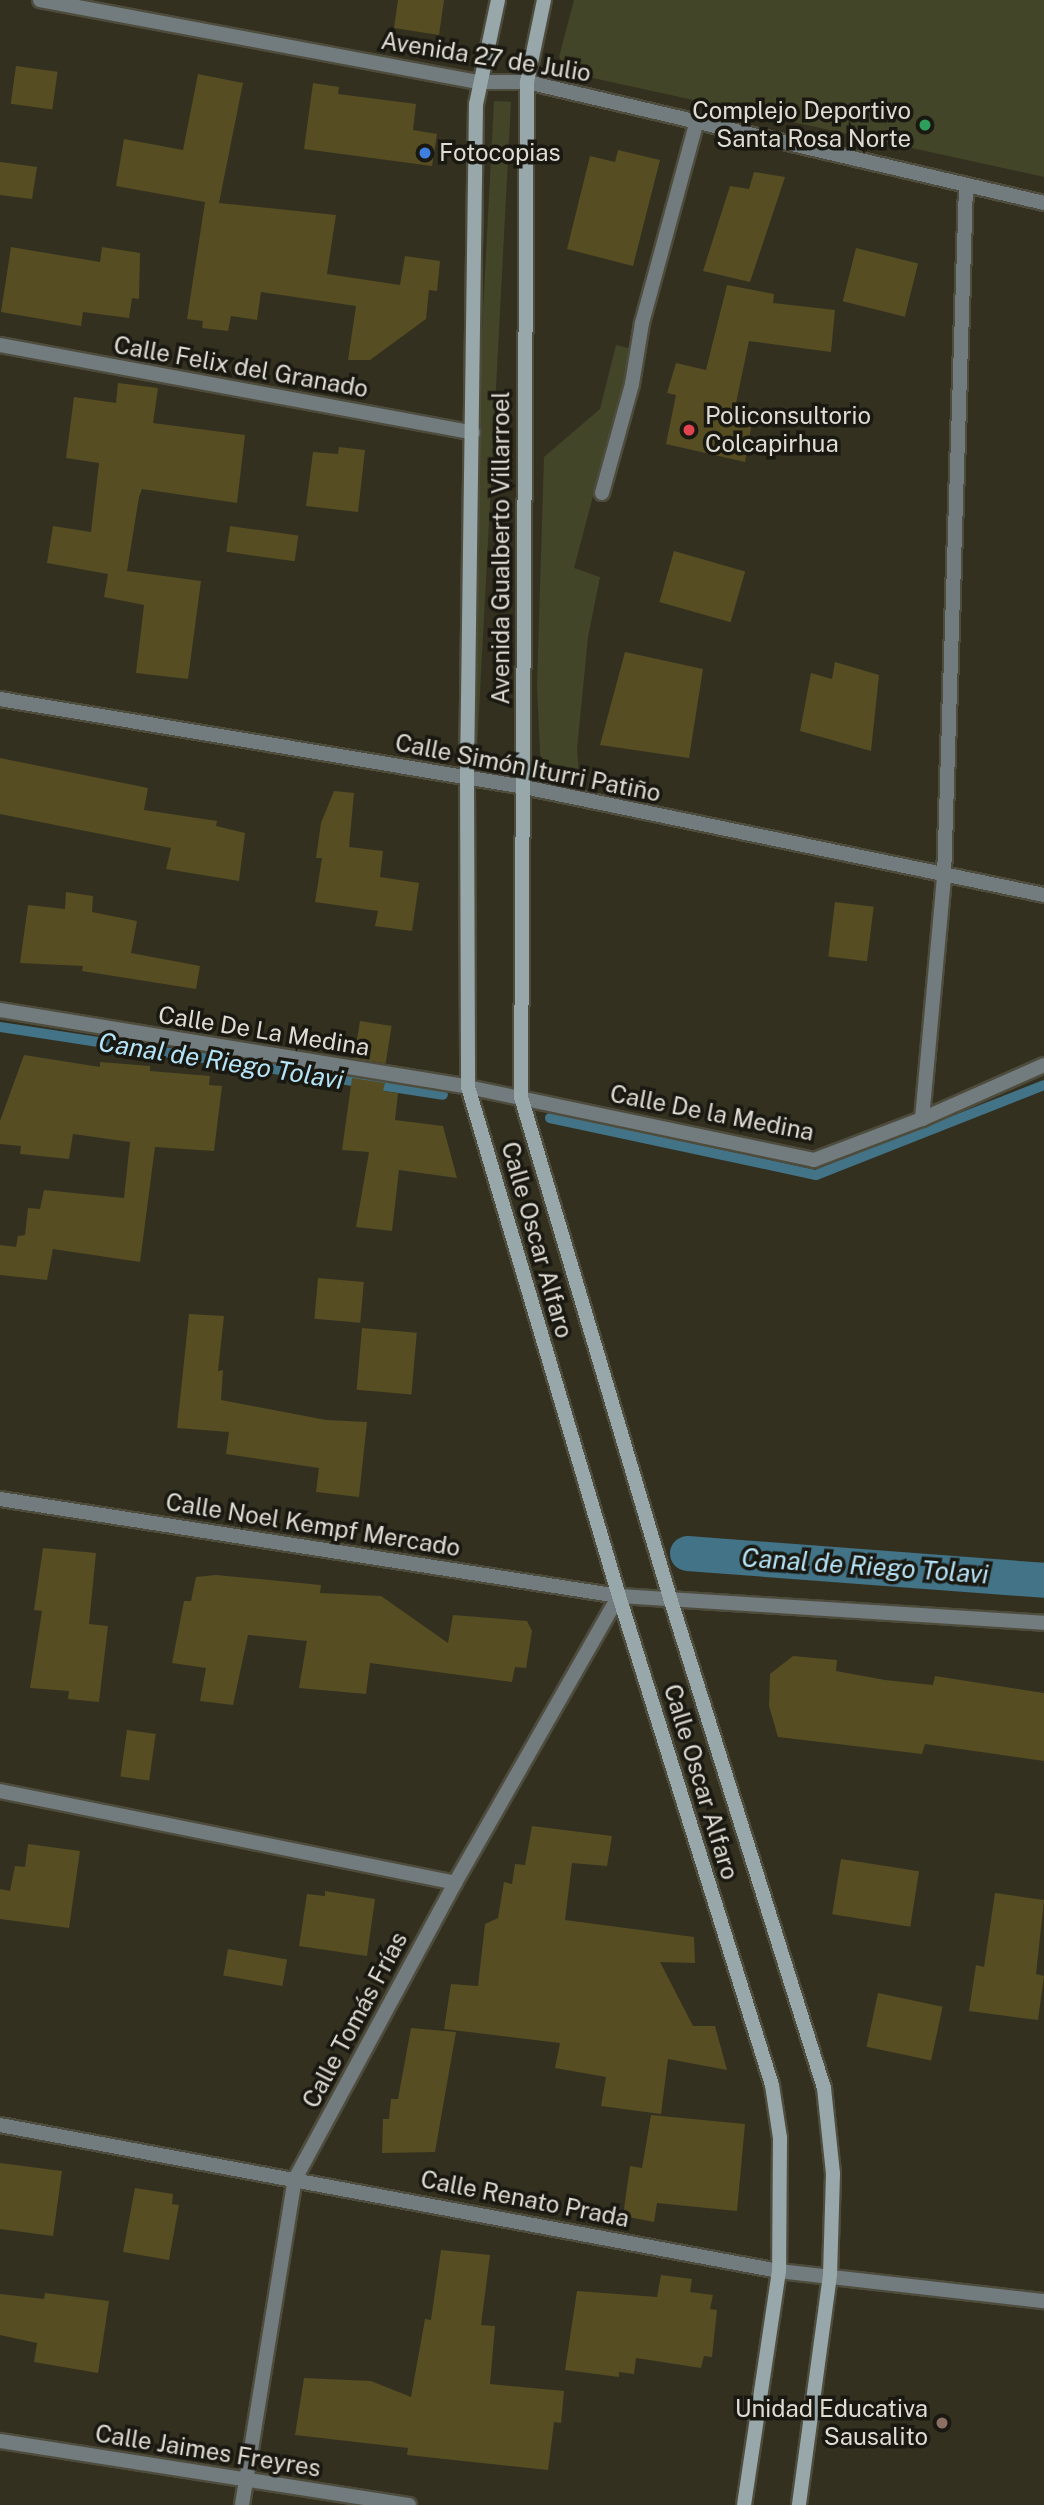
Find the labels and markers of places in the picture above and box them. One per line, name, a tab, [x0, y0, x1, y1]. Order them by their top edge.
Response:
place label: Complejo Deportivo Santa Rosa Norte	[692, 97, 911, 153]
marker: Complejo Deportivo Santa Rosa Norte	[917, 117, 933, 133]
place label: Fotocopias	[439, 139, 561, 167]
marker: Fotocopias	[417, 145, 433, 161]
place label: Policonsultorio Colcapirhua	[705, 402, 871, 458]
marker: Policonsultorio Colcapirhua	[679, 420, 699, 440]
place label: Unidad Educativa Sausalito	[735, 2395, 928, 2451]
marker: Unidad Educativa Sausalito	[934, 2415, 950, 2431]

